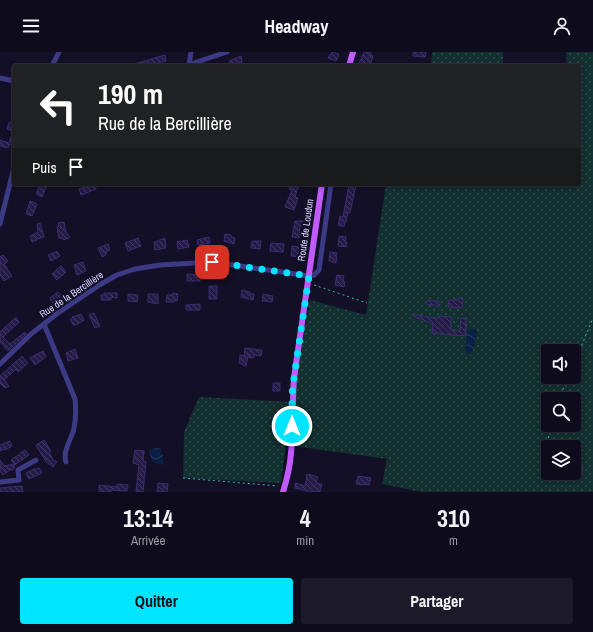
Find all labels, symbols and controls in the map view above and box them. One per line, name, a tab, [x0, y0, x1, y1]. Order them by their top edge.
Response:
text: Headway	[265, 14, 329, 39]
icon: menu	[20, 15, 42, 37]
icon: person	[551, 15, 573, 37]
text: 190 m	[98, 75, 163, 113]
icon: left	[32, 80, 84, 132]
text: Rue de la Bercillière	[98, 111, 232, 136]
icon: arrive	[65, 156, 87, 178]
text: Puis	[32, 157, 57, 178]
street label: Route de Loudun	[295, 198, 316, 262]
pin	[195, 245, 229, 279]
icon: arrive	[201, 251, 223, 273]
street label: Rue de la Bercillière	[37, 268, 106, 321]
map controls	[541, 344, 581, 480]
button: sound	[541, 344, 581, 384]
button: search	[541, 392, 581, 432]
position arrow	[271, 405, 313, 447]
button: layers	[541, 440, 581, 480]
text: 13:14	[123, 502, 173, 534]
text: 4	[300, 502, 311, 534]
text: 310	[437, 502, 470, 534]
text: Arrivée	[131, 532, 165, 549]
text: min	[296, 532, 314, 549]
text: m	[449, 532, 458, 549]
button: Quitter	[20, 578, 293, 624]
button: Partager	[301, 578, 573, 624]

